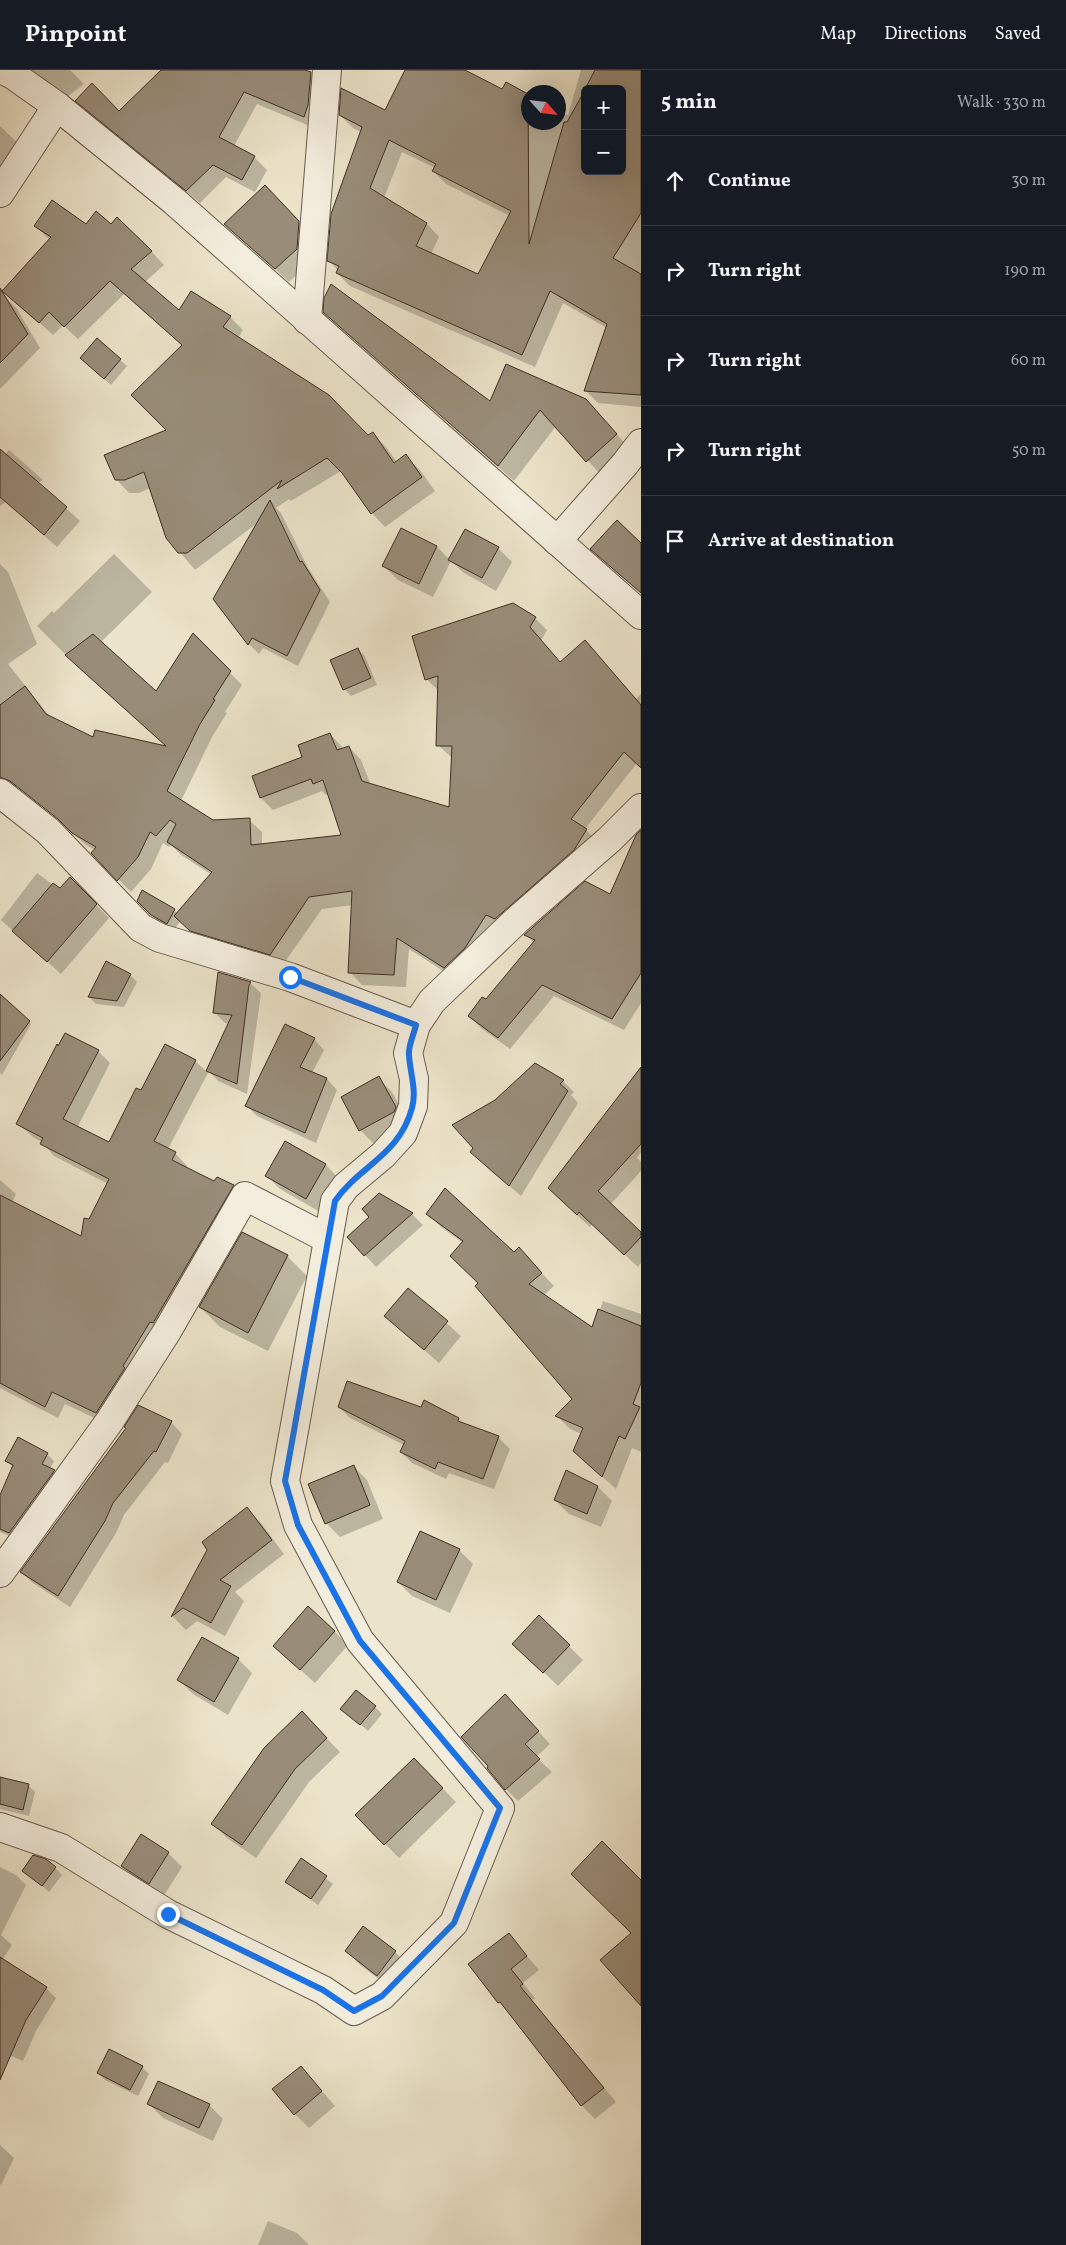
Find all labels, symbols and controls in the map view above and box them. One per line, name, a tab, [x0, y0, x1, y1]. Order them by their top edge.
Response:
text: Pinpoint	[25, 18, 127, 52]
text: Map	[820, 22, 856, 47]
text: Directions	[884, 22, 967, 47]
text: Saved	[995, 22, 1041, 47]
north arrow	[521, 85, 566, 130]
map controls	[581, 85, 626, 175]
button: +	[581, 85, 626, 130]
text: 5 min	[661, 88, 717, 117]
text: Walk · 330 m	[957, 92, 1046, 114]
button: −	[581, 130, 626, 175]
icon: ahead	[661, 167, 689, 195]
text: Continue	[708, 168, 791, 194]
text: 30 m	[1011, 170, 1046, 192]
icon: right	[661, 257, 689, 285]
text: Turn right	[708, 258, 801, 284]
text: 190 m	[1004, 260, 1046, 282]
icon: right	[661, 347, 689, 375]
text: Turn right	[708, 348, 801, 374]
text: 60 m	[1011, 350, 1046, 372]
icon: right	[661, 437, 689, 465]
text: Turn right	[708, 438, 801, 464]
text: 50 m	[1012, 440, 1046, 462]
icon: arrive	[661, 527, 689, 555]
text: Arrive at destination	[708, 528, 894, 554]
route start	[279, 966, 302, 989]
route end	[157, 1903, 180, 1926]

